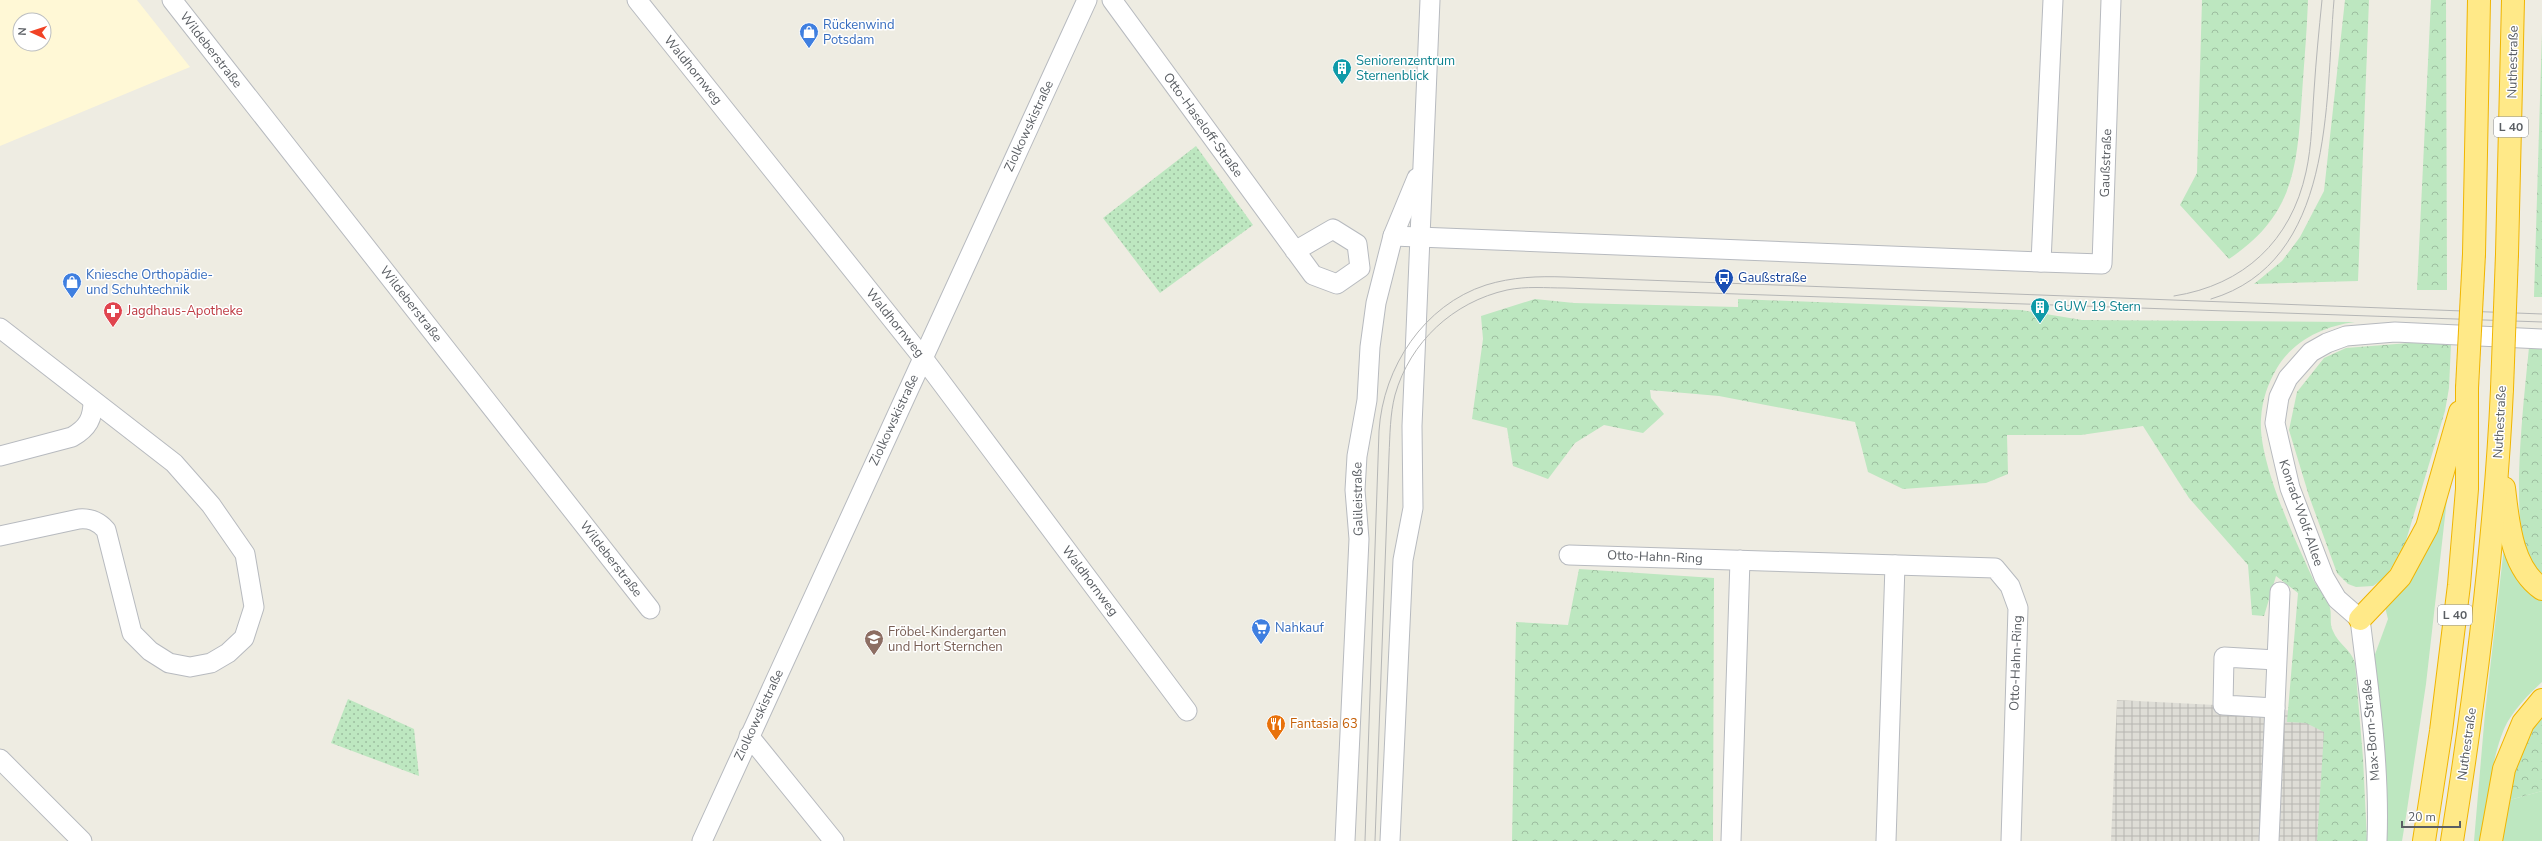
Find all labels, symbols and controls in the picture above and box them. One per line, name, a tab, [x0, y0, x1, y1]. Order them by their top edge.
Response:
street label: Wildeberstraße	[176, 8, 246, 92]
north arrow	[12, 12, 52, 52]
place label: Rückenwind Potsdam	[823, 16, 895, 49]
shop icon: Rückenwind Potsdam	[798, 21, 820, 49]
street label: Nuthestraße	[2503, 25, 2523, 99]
text: N	[15, 27, 30, 36]
street label: Waldhornweg	[660, 32, 726, 108]
place label: Seniorenzentrum Sternenblick	[1356, 52, 1455, 85]
building icon: Seniorenzentrum Sternenblick	[1331, 57, 1353, 85]
street label: Otto-Haseloff-Straße	[1159, 69, 1247, 181]
street label: Ziolkowskistraße	[1000, 77, 1058, 175]
road number: L 40	[2494, 117, 2528, 137]
street label: Gaußstraße	[2096, 128, 2116, 198]
street label: Wildeberstraße	[376, 262, 446, 346]
place label: Kniesche Orthopädie- und Schuhtechnik	[86, 266, 213, 299]
bus stop icon: Gaußstraße	[1713, 267, 1735, 295]
place label: Gaußstraße	[1738, 269, 1807, 287]
shop icon: Kniesche Orthopädie- und Schuhtechnik	[61, 271, 83, 299]
street label: Waldhornweg	[862, 285, 928, 361]
building icon: GUW 19 Stern	[2029, 296, 2051, 324]
place label: GUW 19 Stern	[2054, 298, 2141, 316]
pharmacy icon: Jagdhaus-Apotheke	[102, 300, 124, 328]
place label: Jagdhaus-Apotheke	[126, 302, 243, 320]
street label: Ziolkowskistraße	[865, 371, 923, 469]
street label: Nuthestraße	[2489, 385, 2511, 459]
street label: Konrad-Wolf-Allee	[2274, 457, 2328, 569]
street label: Galileistraße	[1348, 462, 1368, 536]
street label: Wildeberstraße	[576, 517, 646, 601]
street label: Waldhornweg	[1058, 542, 1122, 620]
street label: Otto-Hahn-Ring	[1607, 546, 1703, 568]
road number: L 40	[2438, 605, 2472, 625]
street label: Otto-Hahn-Ring	[2005, 615, 2027, 711]
supermarket icon: Nahkauf	[1250, 617, 1272, 645]
place label: Nahkauf	[1275, 619, 1325, 637]
place label: Fröbel-Kindergarten und Hort Sternchen	[888, 623, 1006, 656]
school or university icon: Fröbel-Kindergarten und Hort Sternchen	[863, 628, 885, 656]
street label: Ziolkowskistraße	[730, 666, 788, 764]
street label: Max-Born-Straße	[2358, 678, 2384, 782]
street label: Nuthestraße	[2453, 707, 2481, 781]
restaurant icon: Fantasia 63	[1265, 713, 1287, 741]
place label: Fantasia 63	[1290, 715, 1358, 733]
scale bar	[2402, 803, 2460, 829]
text: 20 m	[2408, 809, 2436, 825]

